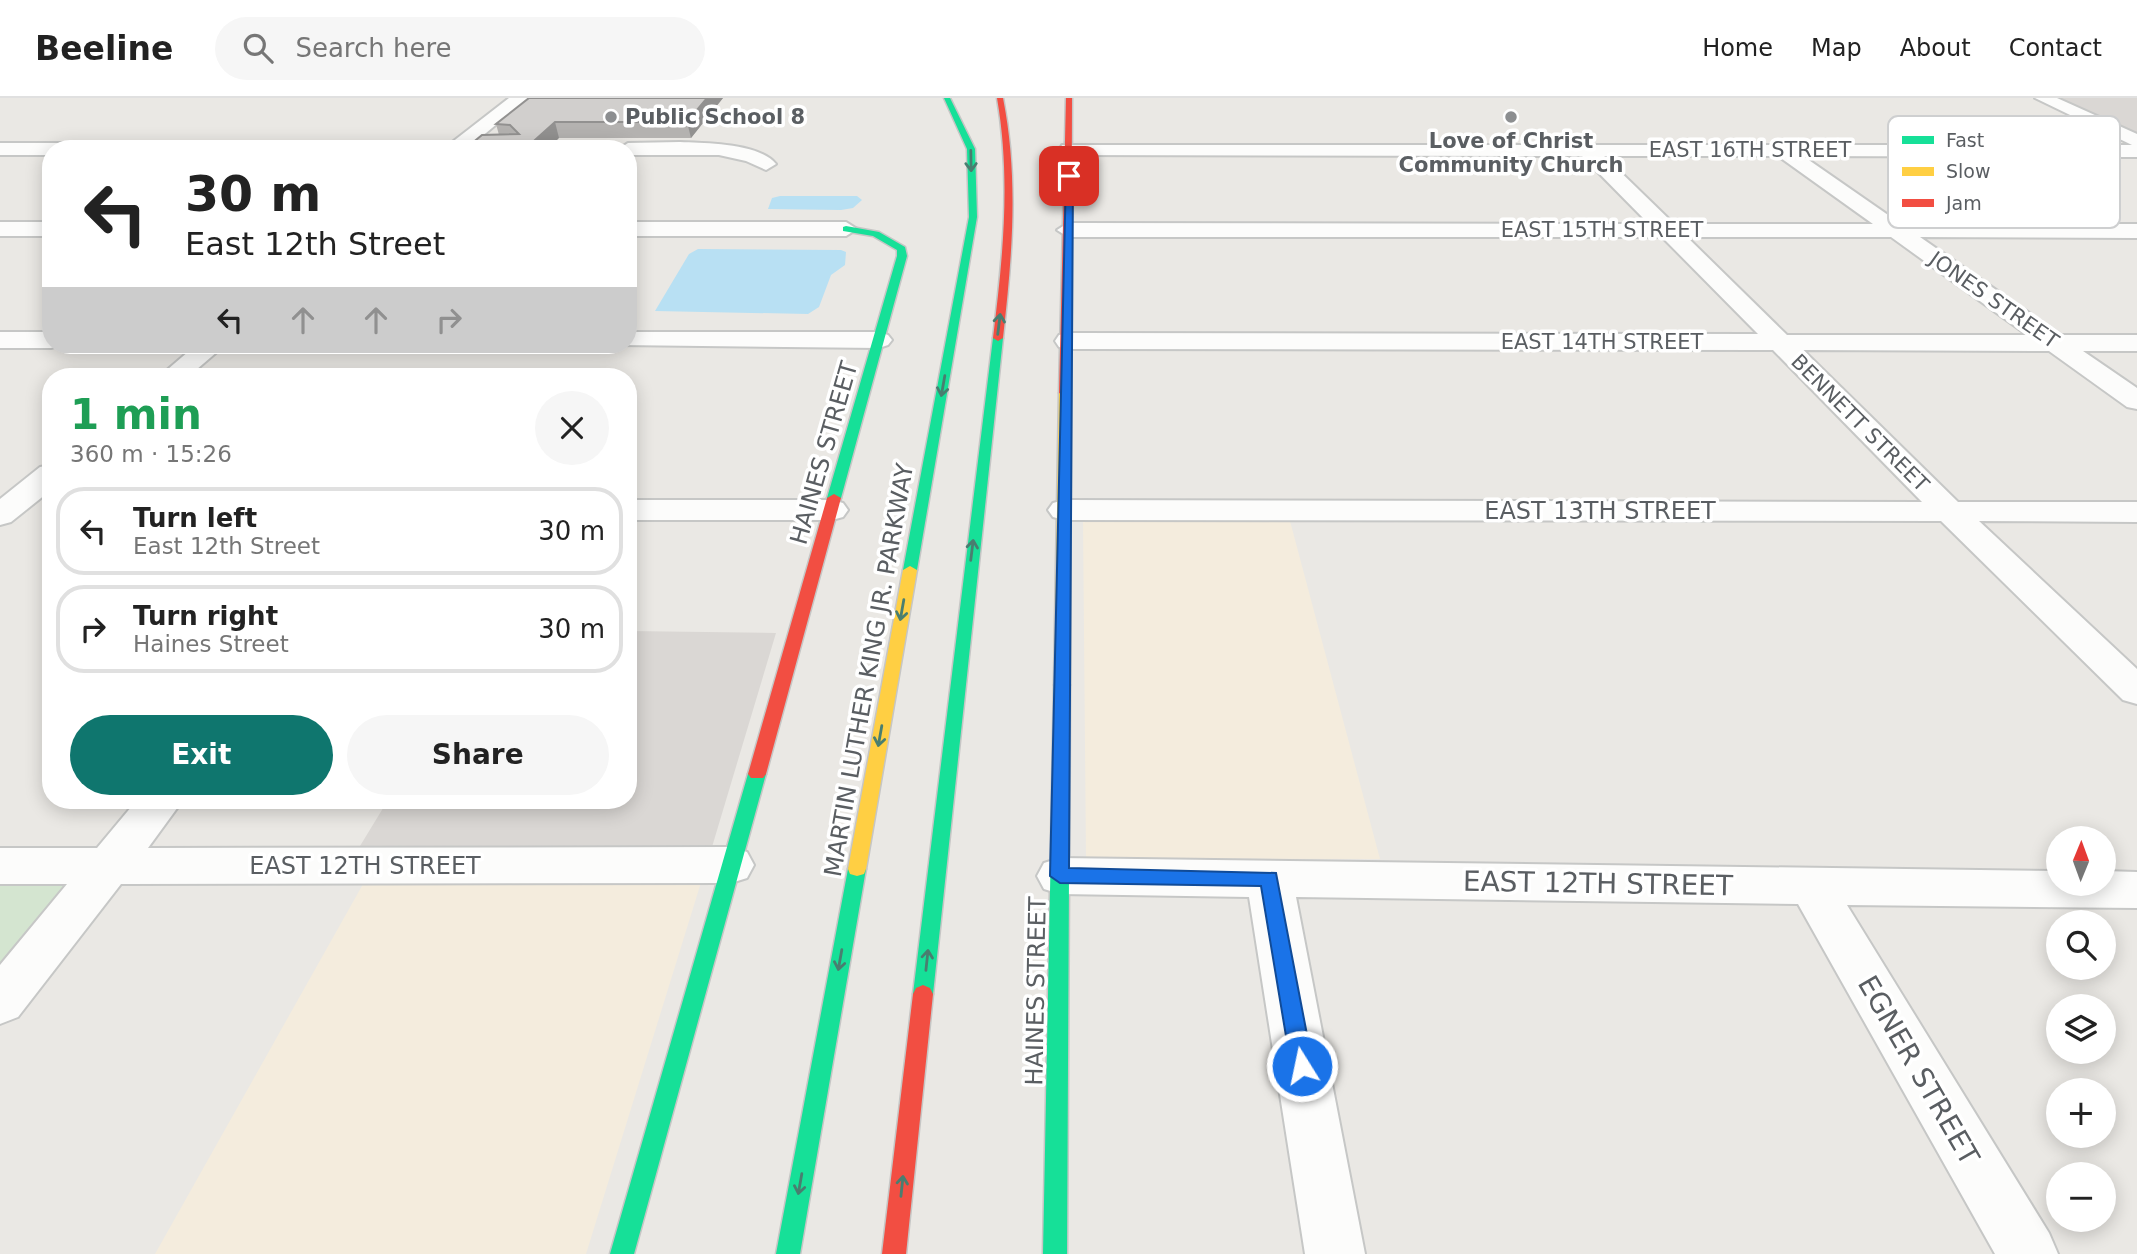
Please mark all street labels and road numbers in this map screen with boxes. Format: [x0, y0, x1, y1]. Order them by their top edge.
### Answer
street label: EAST 16TH STREET [1649, 138, 1851, 162]
street label: EAST 15TH STREET [1501, 218, 1703, 242]
street label: JONES STREET [1923, 245, 2063, 353]
street label: EAST 14TH STREET [1501, 330, 1703, 354]
street label: BENNETT STREET [1786, 349, 1934, 497]
street label: HAINES STREET [784, 358, 864, 548]
street label: MARTIN LUTHER KING JR. PARKWAY [819, 461, 919, 879]
street label: EAST 13TH STREET [1484, 497, 1716, 525]
street label: EAST 12TH STREET [249, 852, 481, 880]
street label: EAST 12TH STREET [1463, 865, 1734, 902]
street label: HAINES STREET [1020, 896, 1052, 1086]
street label: EGNER STREET [1851, 970, 1987, 1172]

